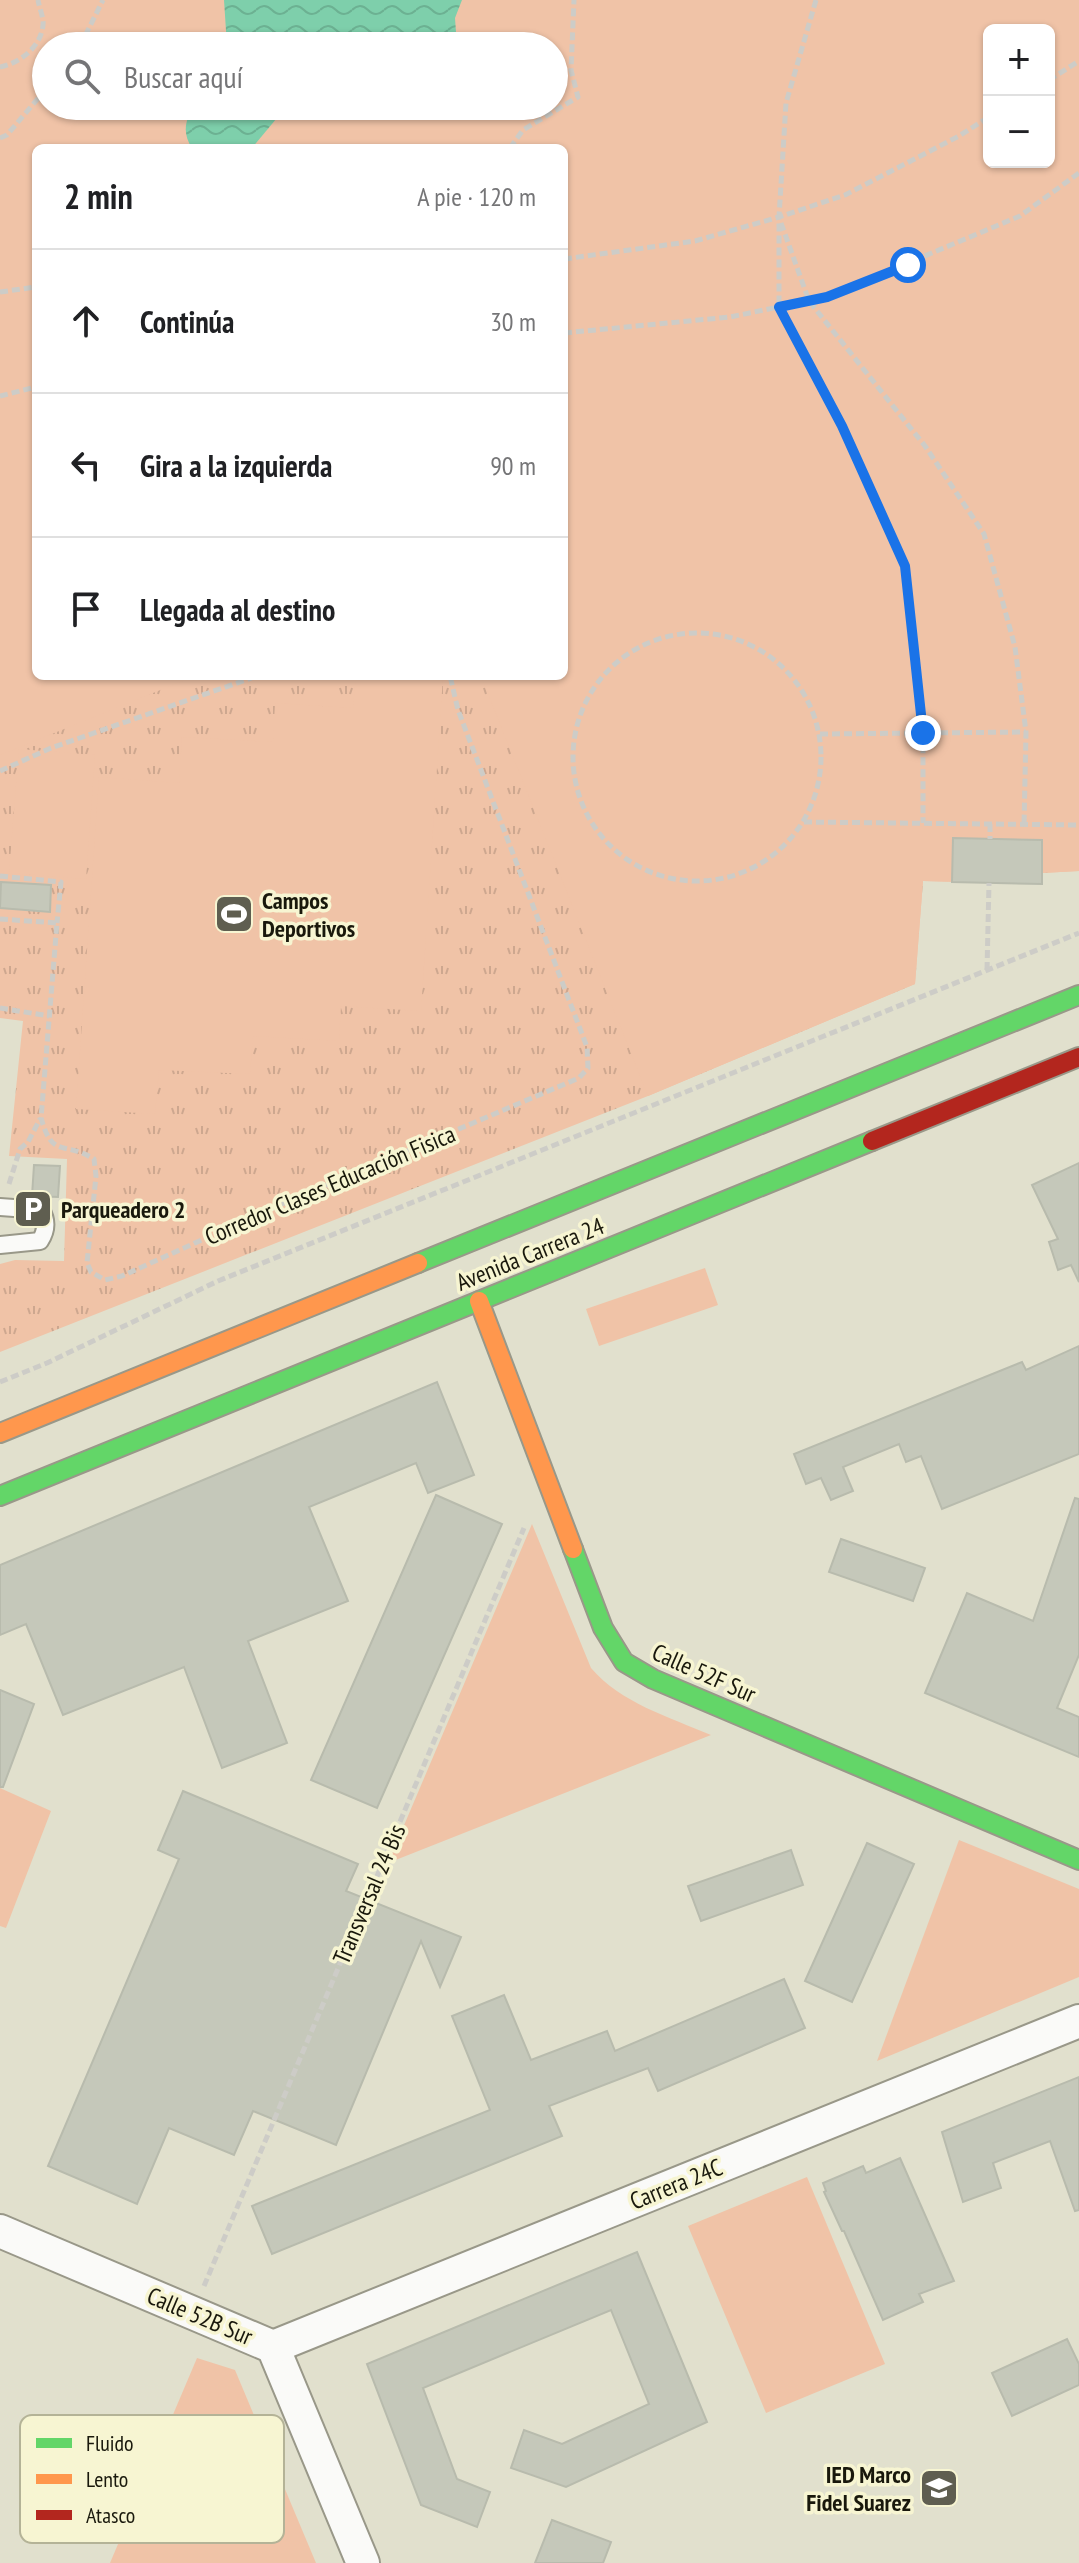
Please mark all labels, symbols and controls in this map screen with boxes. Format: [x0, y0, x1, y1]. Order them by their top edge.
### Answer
map controls [983, 24, 1055, 168]
button: + [983, 24, 1055, 96]
search box [32, 32, 568, 120]
icon: search [60, 54, 104, 98]
text: Buscar aquí [124, 57, 243, 96]
button: − [983, 96, 1055, 168]
text: 2 min [64, 174, 133, 218]
text: A pie · 120 m [417, 180, 536, 213]
route start [890, 247, 926, 283]
icon: ahead [64, 299, 108, 343]
text: Continúa [140, 302, 234, 341]
text: 30 m [490, 305, 536, 338]
icon: left [64, 443, 108, 487]
text: Gira a la izquierda [140, 446, 332, 485]
text: 90 m [490, 449, 536, 482]
icon: arrive [64, 587, 108, 631]
text: Llegada al destino [140, 590, 335, 629]
route end [905, 715, 941, 751]
place label: Campos Deportivos [262, 885, 355, 944]
sports icon: Campos Deportivos [213, 893, 255, 935]
street label: Corredor Clases Educación Fisica [200, 1118, 460, 1252]
parking icon: Parqueadero 2 [12, 1188, 54, 1230]
place label: Parqueadero 2 [61, 1194, 185, 1225]
street label: Avenida Carrera 24 [451, 1210, 609, 1298]
street label: Calle 52F Sur [647, 1636, 761, 1710]
street label: Transversal 24 Bis [326, 1819, 412, 1969]
street label: Carrera 24C [625, 2151, 727, 2217]
street label: Calle 52B Sur [143, 2280, 258, 2352]
legend [20, 2415, 284, 2543]
text: Fluido [86, 2429, 134, 2457]
place label: IED Marco Fidel Suarez [806, 2459, 911, 2518]
text: Lento [86, 2465, 128, 2493]
school or university icon: IED Marco Fidel Suarez [918, 2467, 960, 2509]
text: Atasco [86, 2501, 135, 2529]

